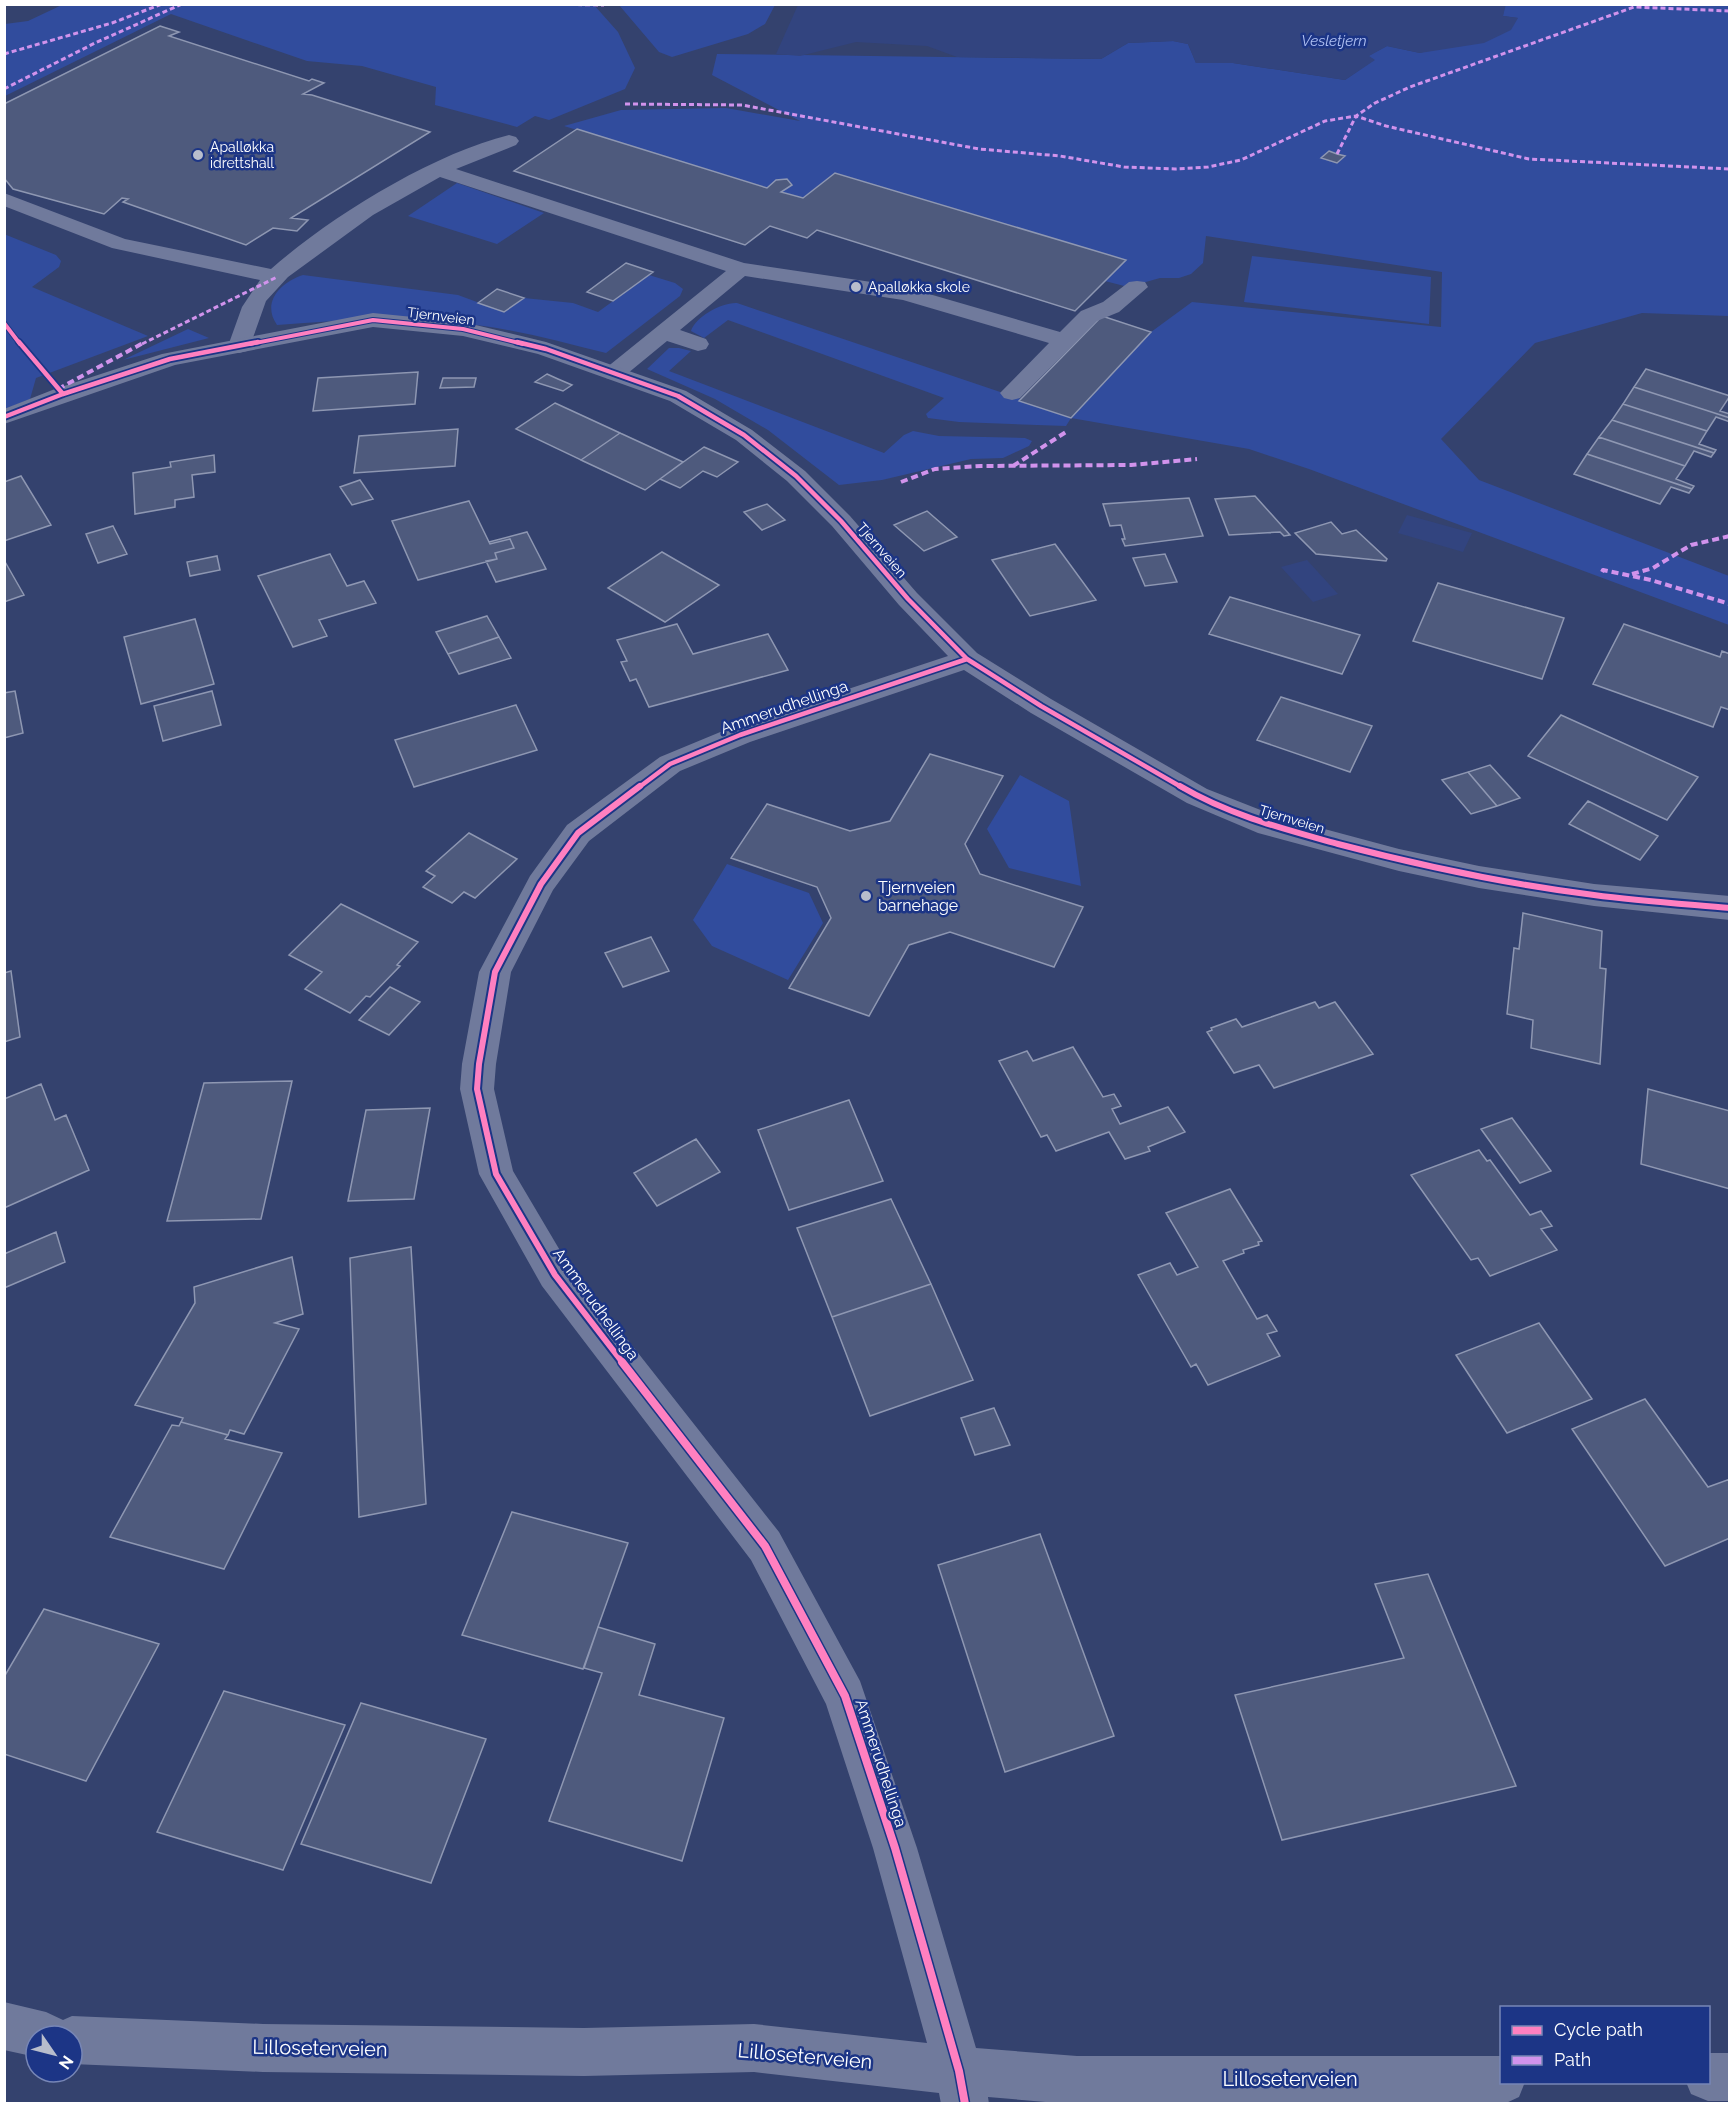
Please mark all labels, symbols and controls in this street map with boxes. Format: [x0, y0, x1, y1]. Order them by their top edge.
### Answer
water label: Vesletjern [1301, 32, 1367, 50]
place label: Apalløkka idrettshall [210, 139, 274, 171]
marker: Apalløkka idrettshall [191, 148, 205, 162]
place label: Apalløkka skole [868, 279, 970, 295]
marker: Apalløkka skole [849, 280, 863, 294]
street label: Tjernveien [406, 304, 476, 328]
street label: Tjernveien [854, 519, 910, 581]
street label: Ammerudhellinga [718, 676, 850, 738]
street label: Tjernveien [1257, 801, 1327, 837]
place label: Tjernveien barnehage [878, 878, 958, 915]
marker: Tjernveien barnehage [859, 889, 873, 903]
street label: Ammerudhellinga [549, 1244, 643, 1364]
street label: Ammerudhellinga [851, 1697, 911, 1829]
legend [1500, 2006, 1710, 2084]
text: Cycle path [1554, 2019, 1643, 2040]
north arrow [24, 2024, 84, 2084]
street label: Lilloseterveien [252, 2035, 388, 2061]
street label: Lilloseterveien [737, 2038, 873, 2074]
text: Path [1554, 2049, 1591, 2070]
text: N [55, 2052, 77, 2073]
street label: Lilloseterveien [1222, 2067, 1358, 2091]

